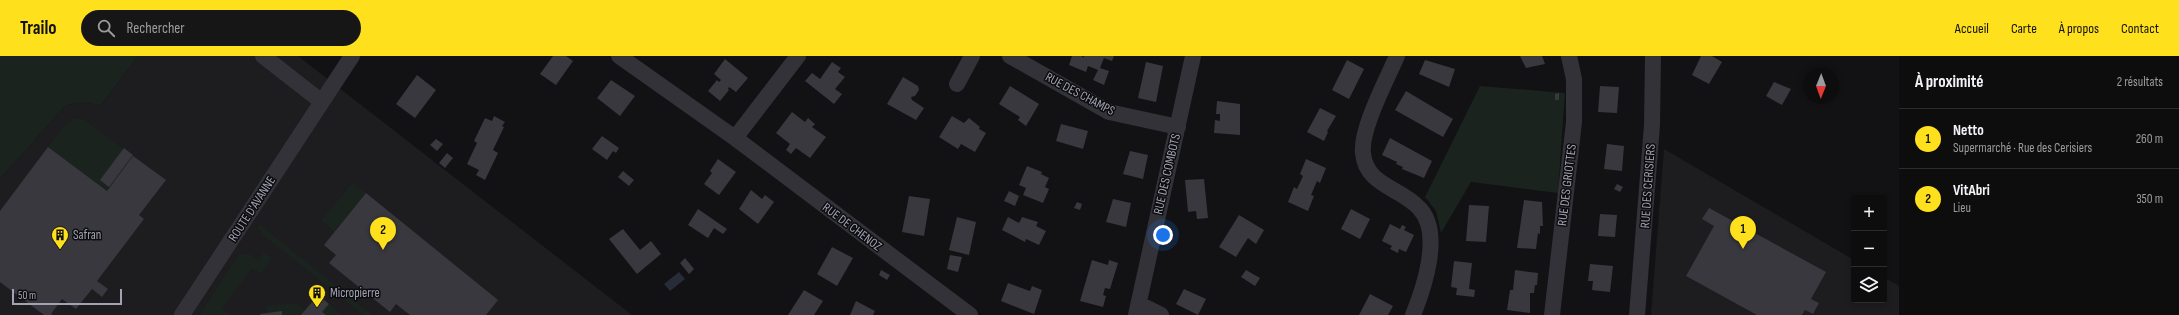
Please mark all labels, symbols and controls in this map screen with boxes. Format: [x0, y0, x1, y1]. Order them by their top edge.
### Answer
search box [81, 10, 361, 46]
text: Trailo [20, 17, 57, 40]
icon: search [95, 17, 117, 39]
text: Rechercher [127, 19, 185, 38]
text: Accueil [1955, 20, 1989, 37]
text: Carte [2011, 20, 2037, 37]
text: À propos [2059, 20, 2099, 37]
text: Contact [2121, 20, 2159, 37]
north arrow [1803, 68, 1839, 104]
street label: RUE DES CHAMPS [1042, 69, 1118, 119]
text: À proximité [1915, 72, 1983, 92]
text: 2 résultats [2117, 74, 2163, 90]
text: Netto [1953, 121, 1984, 140]
text: 1 [1925, 131, 1931, 147]
text: 260 m [2136, 131, 2163, 147]
street label: RUE DES COMBOTS [1150, 132, 1184, 216]
text: Supermarché · Rue des Cerisiers [1953, 140, 2092, 156]
street label: RUE DES GRIOTTES [1554, 143, 1580, 227]
street label: RUE DES CERISIERS [1637, 143, 1659, 229]
street label: ROUTE D'AVANNE [225, 173, 279, 245]
text: VitAbri [1953, 181, 1990, 200]
text: 2 [1925, 191, 1931, 207]
text: 350 m [2136, 191, 2163, 207]
map controls [1851, 195, 1887, 303]
button: + [1851, 195, 1887, 231]
street label: RUE DE CHENOZ [819, 199, 885, 255]
text: Lieu [1953, 200, 1971, 216]
pin: 1 [1730, 216, 1756, 249]
pin: 2 [370, 217, 396, 250]
building icon: Safran [50, 225, 70, 250]
your location [1153, 225, 1173, 245]
place label: Safran [73, 227, 101, 243]
button: − [1851, 231, 1887, 267]
button: layers [1851, 267, 1887, 303]
building icon: Micropierre [307, 283, 327, 308]
place label: Micropierre [330, 285, 380, 301]
scale bar [12, 287, 122, 306]
text: 50 m [18, 289, 36, 302]

